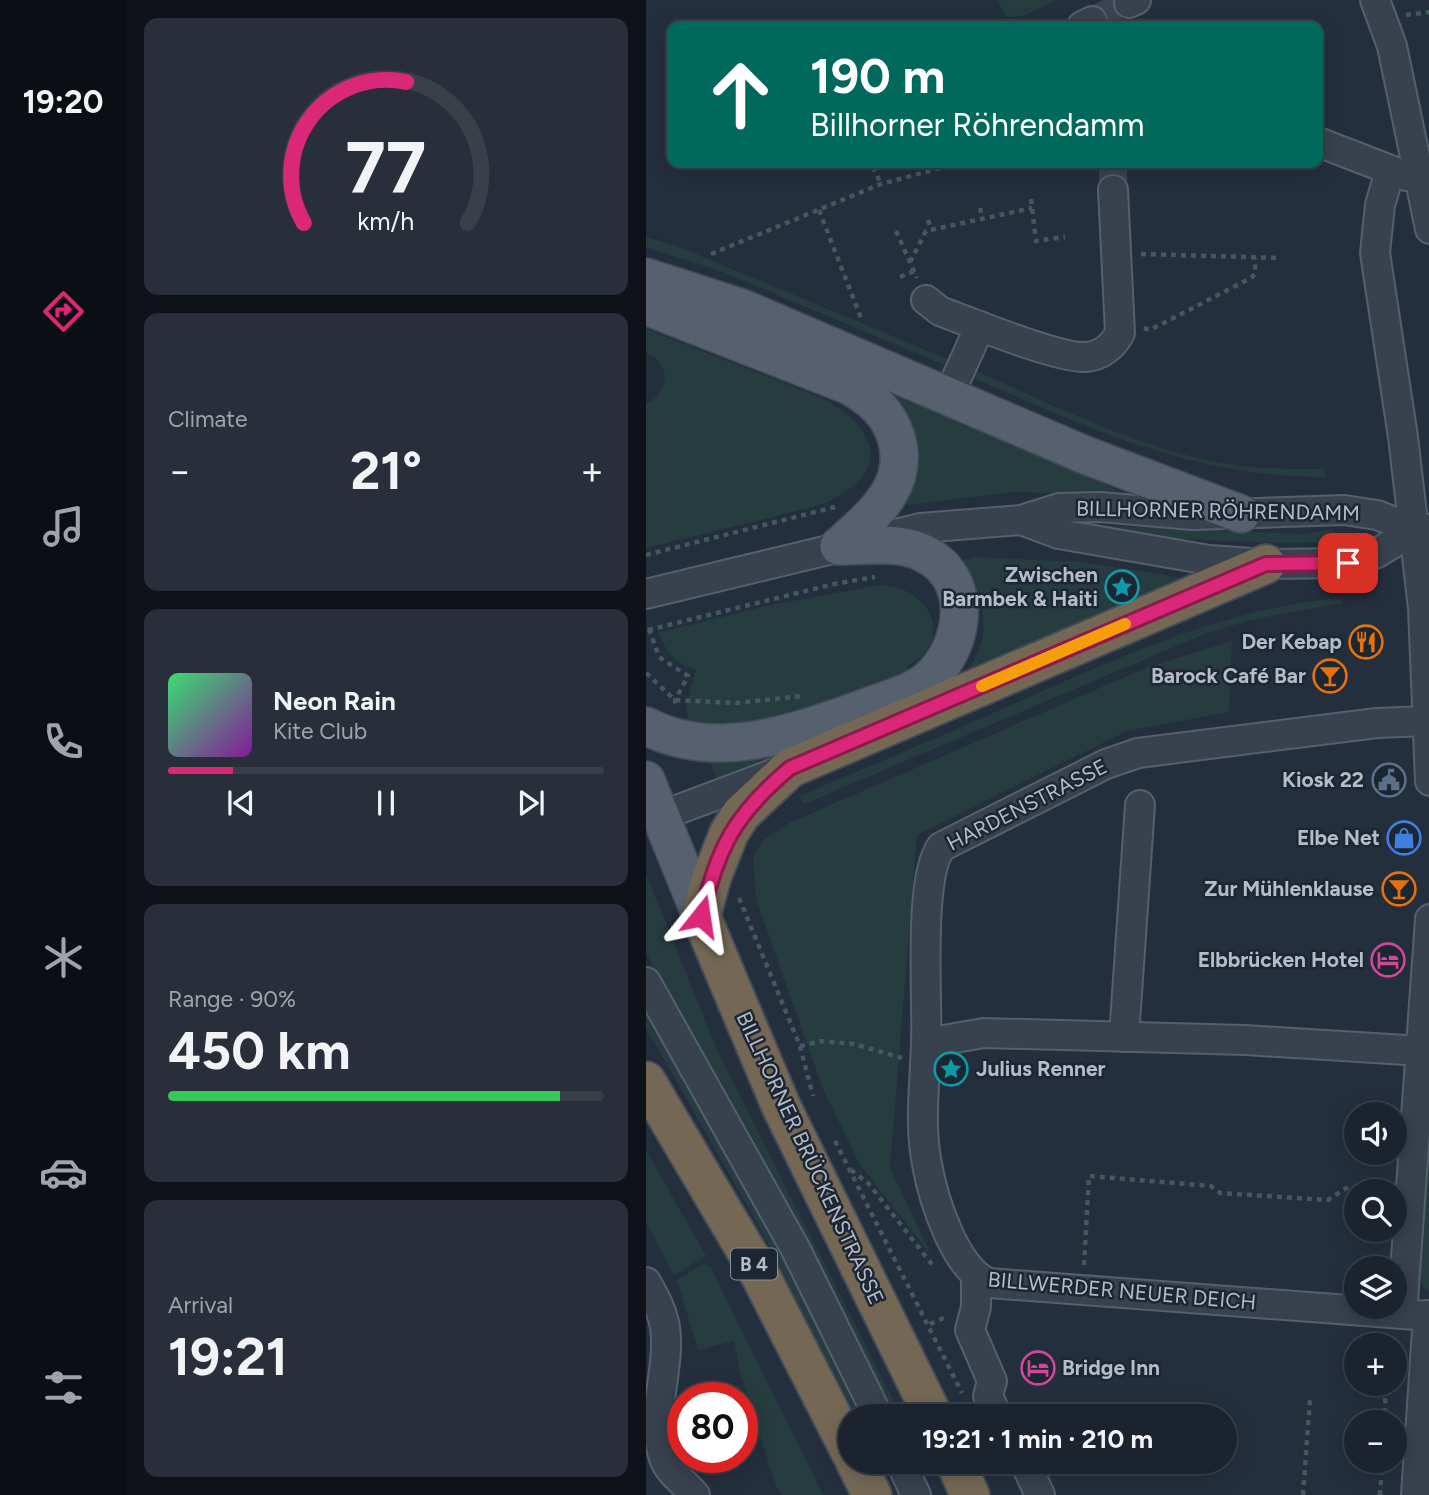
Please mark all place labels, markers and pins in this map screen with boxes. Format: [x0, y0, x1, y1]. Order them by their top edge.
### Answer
pin [1318, 533, 1378, 593]
place label: Zwischen Barmbek & Haiti [942, 562, 1098, 611]
place icon: Zwischen Barmbek & Haiti [1103, 568, 1141, 606]
restaurant icon: Der Kebap [1347, 623, 1385, 661]
place label: Der Kebap [1241, 629, 1342, 654]
bar icon: Barock Café Bar [1311, 657, 1349, 695]
place label: Barock Café Bar [1151, 663, 1306, 688]
public building icon: Kiosk 22 [1370, 761, 1408, 799]
place label: Kiosk 22 [1282, 767, 1364, 792]
shop icon: Elbe Net [1385, 819, 1423, 857]
place label: Elbe Net [1297, 825, 1380, 850]
bar icon: Zur Mühlenklause [1380, 870, 1418, 908]
place label: Zur Mühlenklause [1204, 876, 1374, 901]
hotel icon: Elbbrücken Hotel [1369, 941, 1407, 979]
place label: Elbbrücken Hotel [1198, 947, 1364, 972]
place icon: Julius Renner [932, 1050, 970, 1088]
place label: Julius Renner [976, 1056, 1106, 1081]
hotel icon: Bridge Inn [1019, 1349, 1057, 1387]
place label: Bridge Inn [1062, 1355, 1160, 1380]

